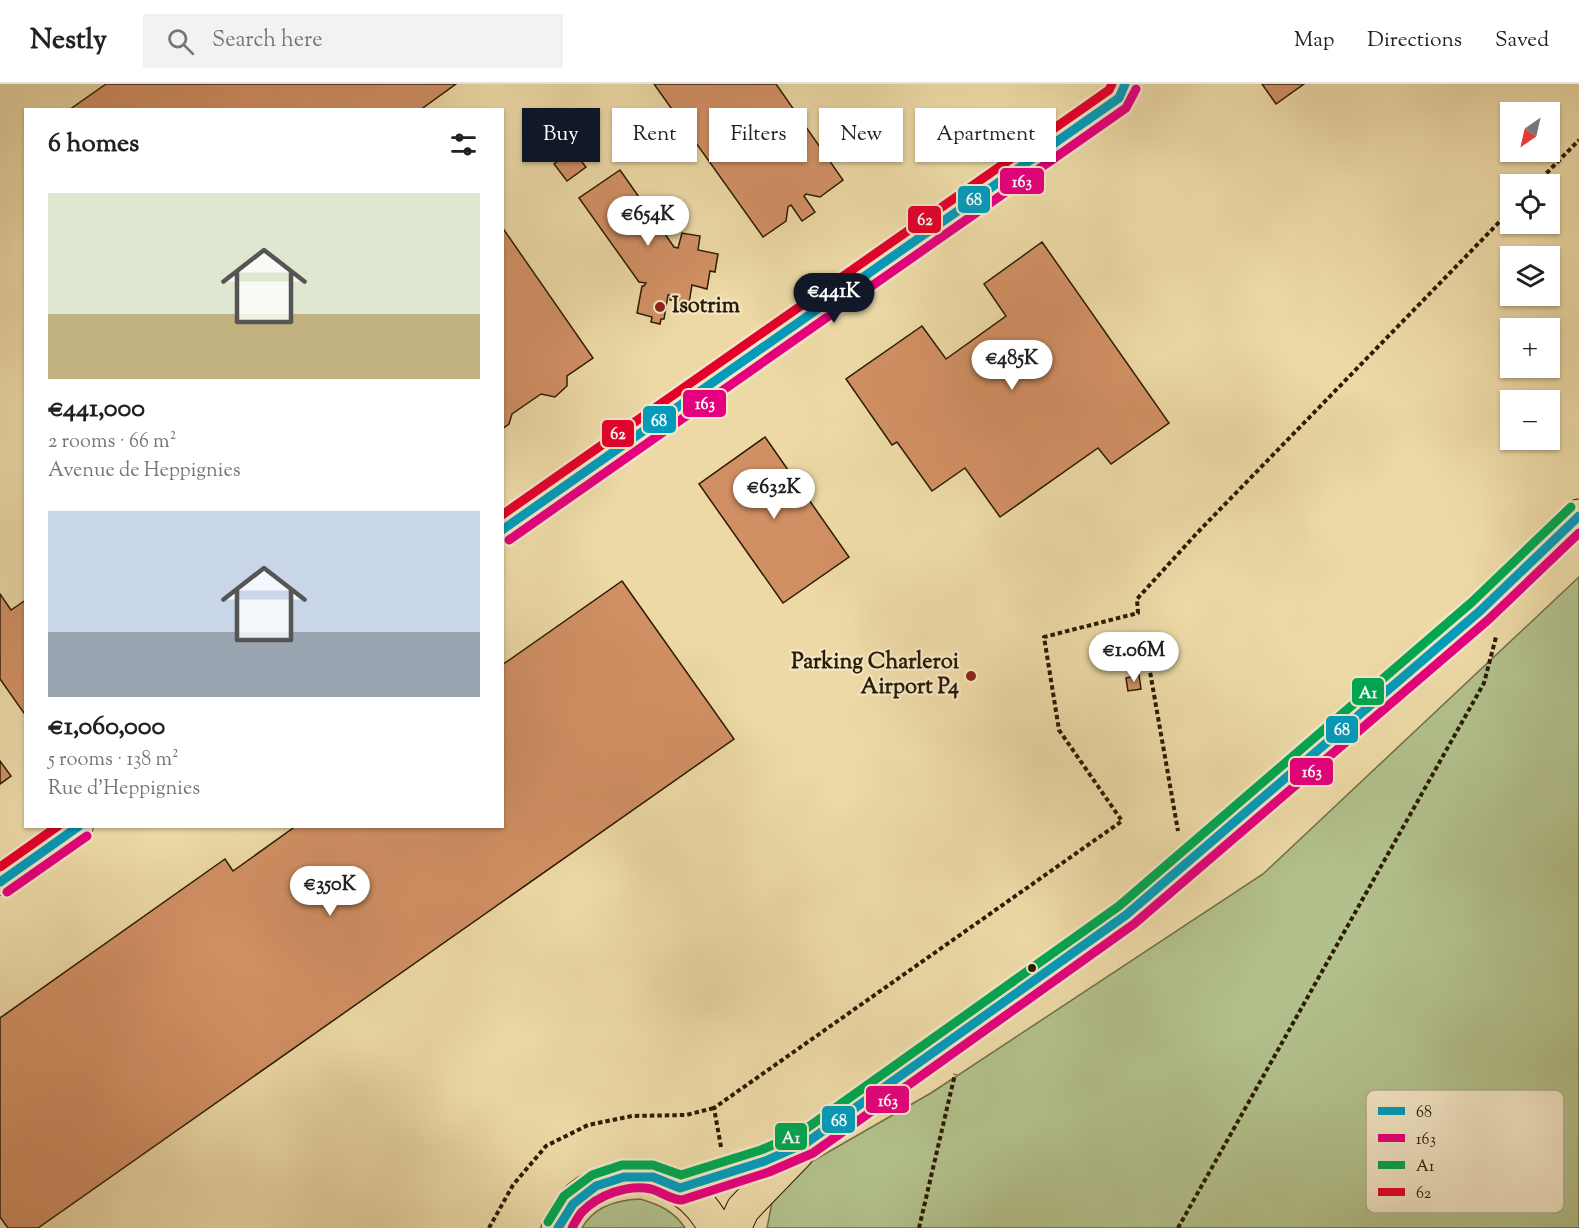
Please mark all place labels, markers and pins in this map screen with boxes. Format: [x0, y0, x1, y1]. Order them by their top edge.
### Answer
pin: €654K [606, 196, 690, 247]
pin: €441K [792, 273, 876, 324]
place label: Isotrim [672, 291, 741, 323]
marker: Isotrim [653, 300, 667, 314]
pin: €485K [970, 340, 1054, 391]
pin: €632K [732, 469, 816, 520]
pin: €1.06M [1085, 632, 1183, 683]
place label: Parking Charleroi Airport P4 [791, 647, 960, 704]
marker: Parking Charleroi Airport P4 [964, 669, 978, 683]
pin: €350K [288, 866, 372, 917]
unlabelled marker [1026, 962, 1038, 974]

